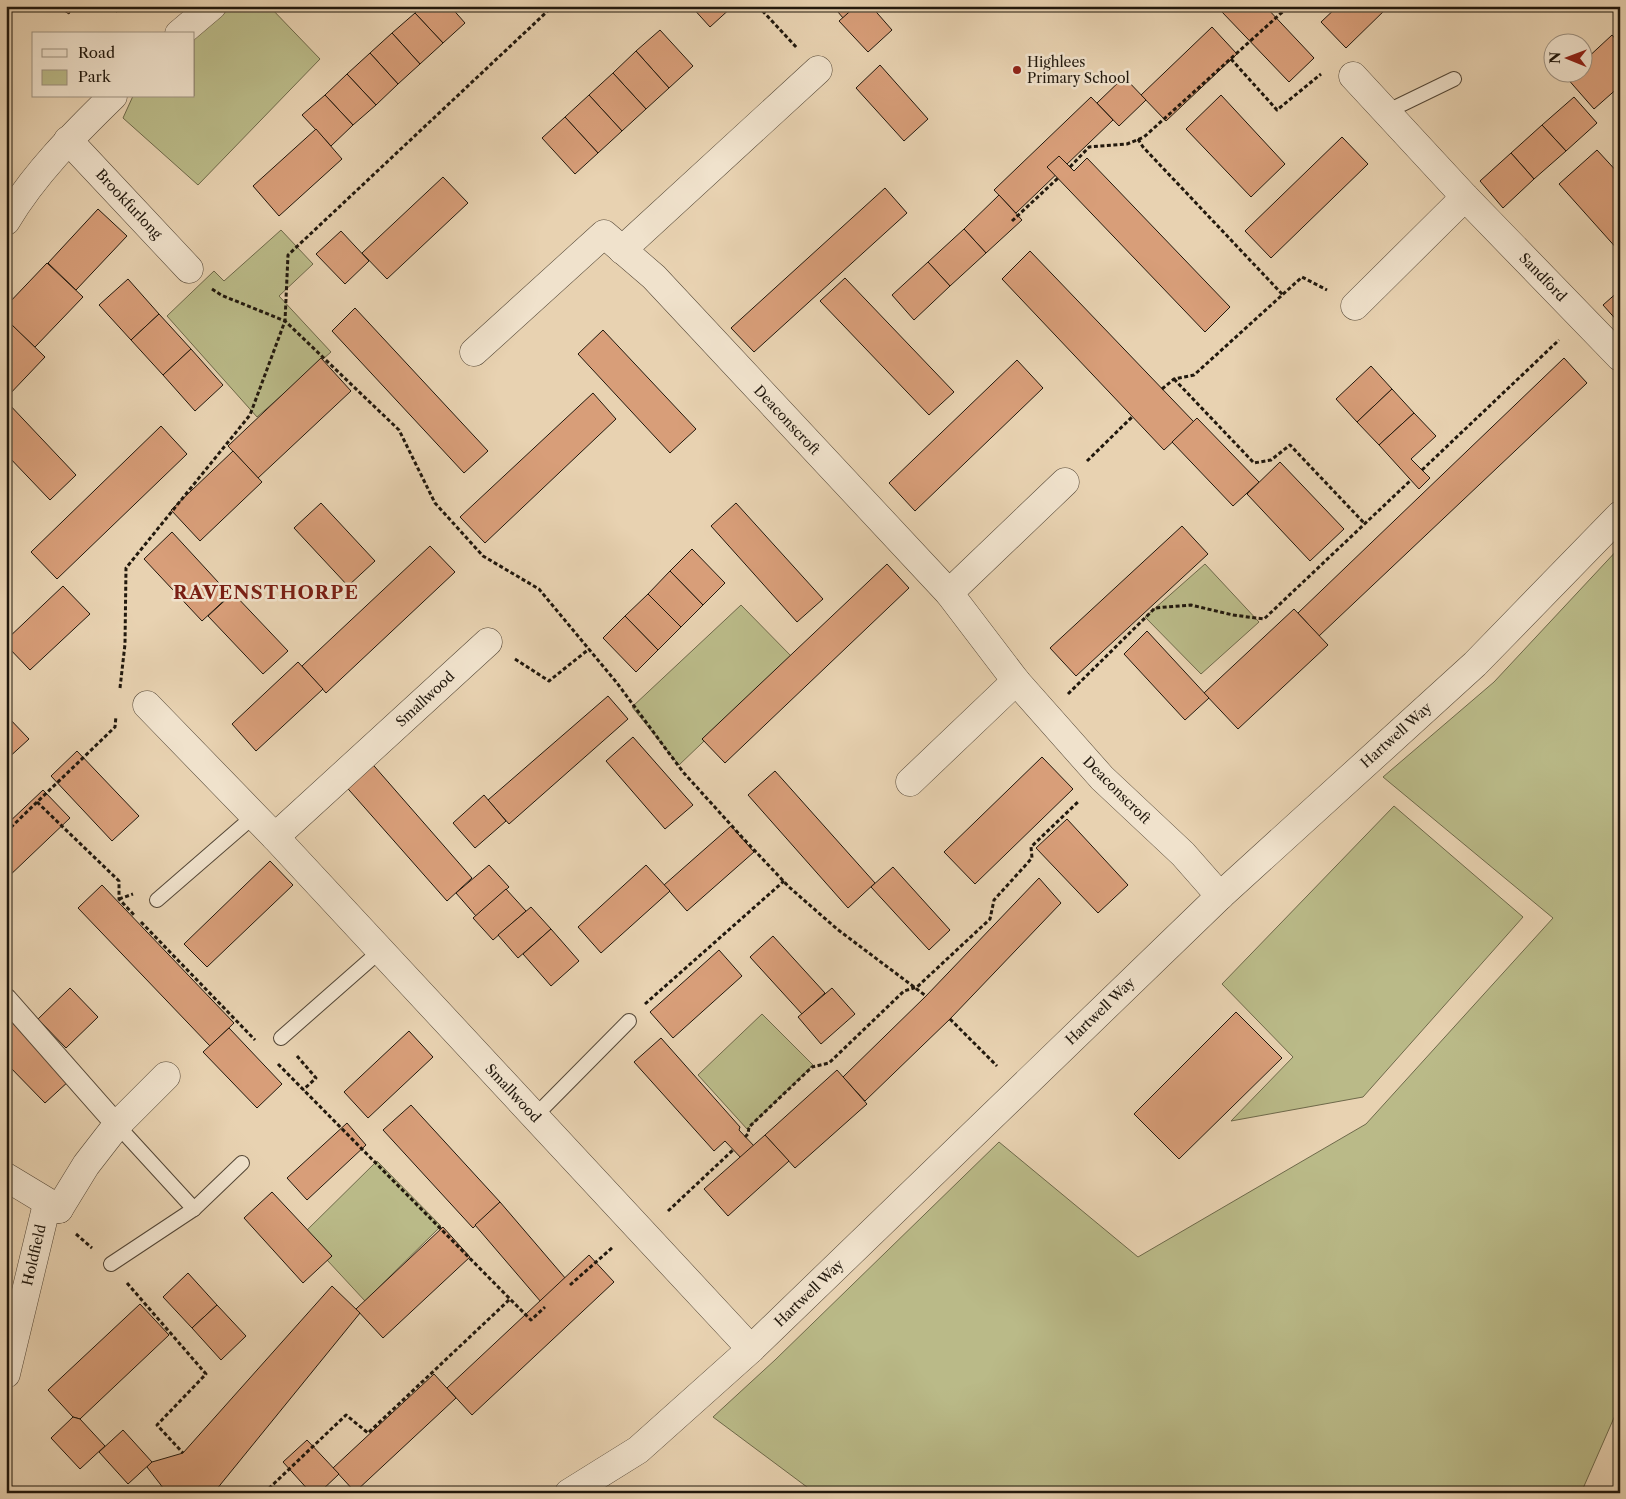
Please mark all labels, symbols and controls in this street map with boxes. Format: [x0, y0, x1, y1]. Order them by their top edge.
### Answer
legend [32, 32, 195, 98]
north arrow [1544, 32, 1594, 82]
text: Road [78, 43, 115, 62]
text: N [1546, 52, 1564, 64]
place label: Highlees Primary School [1027, 53, 1130, 87]
marker: Highlees Primary School [1011, 64, 1023, 76]
text: Park [78, 67, 112, 86]
street label: Brookfurlong [92, 165, 166, 243]
street label: Sandford [1515, 249, 1571, 305]
street label: Deaconscroft [750, 381, 824, 459]
district label: RAVENSTHORPE [173, 581, 359, 604]
street label: Smallwood [392, 667, 459, 731]
street label: Hartwell Way [1357, 698, 1435, 772]
street label: Deaconscroft [1079, 752, 1155, 828]
street label: Hartwell Way [1062, 973, 1139, 1049]
street label: Smallwood [481, 1060, 545, 1127]
street label: Holdfield [18, 1222, 50, 1287]
street label: Hartwell Way [771, 1255, 848, 1331]

